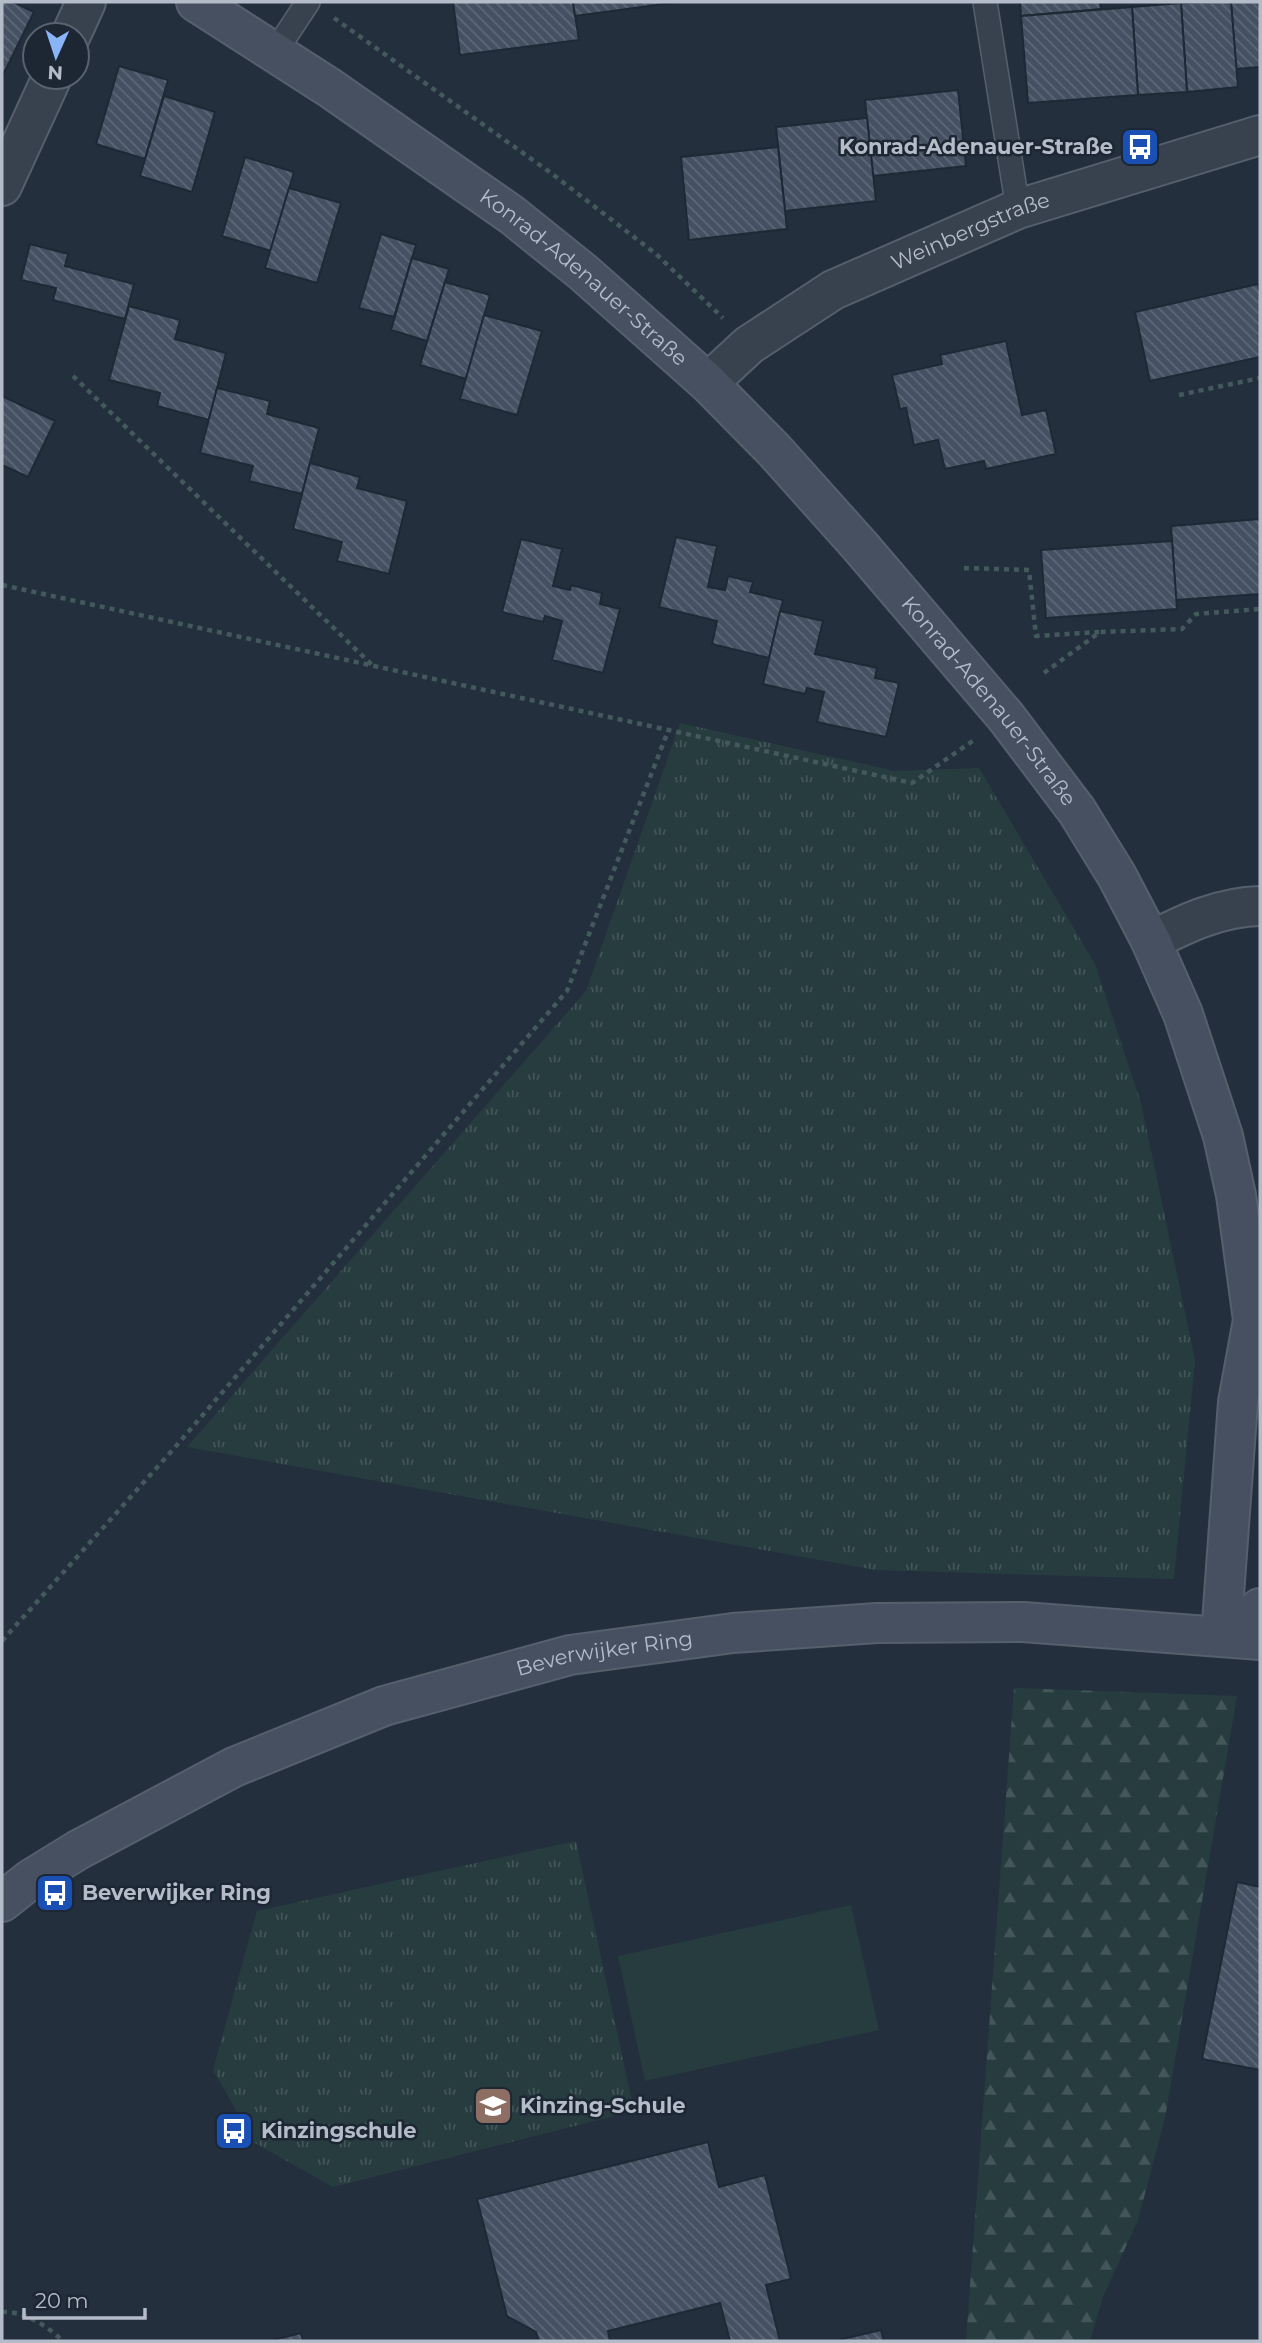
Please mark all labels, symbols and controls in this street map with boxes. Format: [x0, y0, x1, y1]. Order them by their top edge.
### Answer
north arrow [21, 21, 91, 91]
text: N [47, 61, 63, 84]
bus stop icon: Konrad-Adenauer-Straße [1119, 126, 1161, 168]
place label: Konrad-Adenauer-Straße [839, 134, 1113, 159]
street label: Konrad-Adenauer-Straße [475, 183, 693, 371]
street label: Weinbergstraße [887, 187, 1053, 275]
street label: Konrad-Adenauer-Straße [896, 591, 1082, 811]
street label: Beverwijker Ring [513, 1626, 694, 1681]
bus stop icon: Beverwijker Ring [34, 1872, 76, 1914]
place label: Beverwijker Ring [82, 1880, 271, 1905]
school or university icon: Kinzing-Schule [472, 2085, 514, 2127]
place label: Kinzing-Schule [520, 2093, 685, 2118]
bus stop icon: Kinzingschule [213, 2110, 255, 2152]
place label: Kinzingschule [261, 2118, 416, 2143]
scale bar [24, 2276, 145, 2320]
text: 20 m [35, 2288, 89, 2313]

